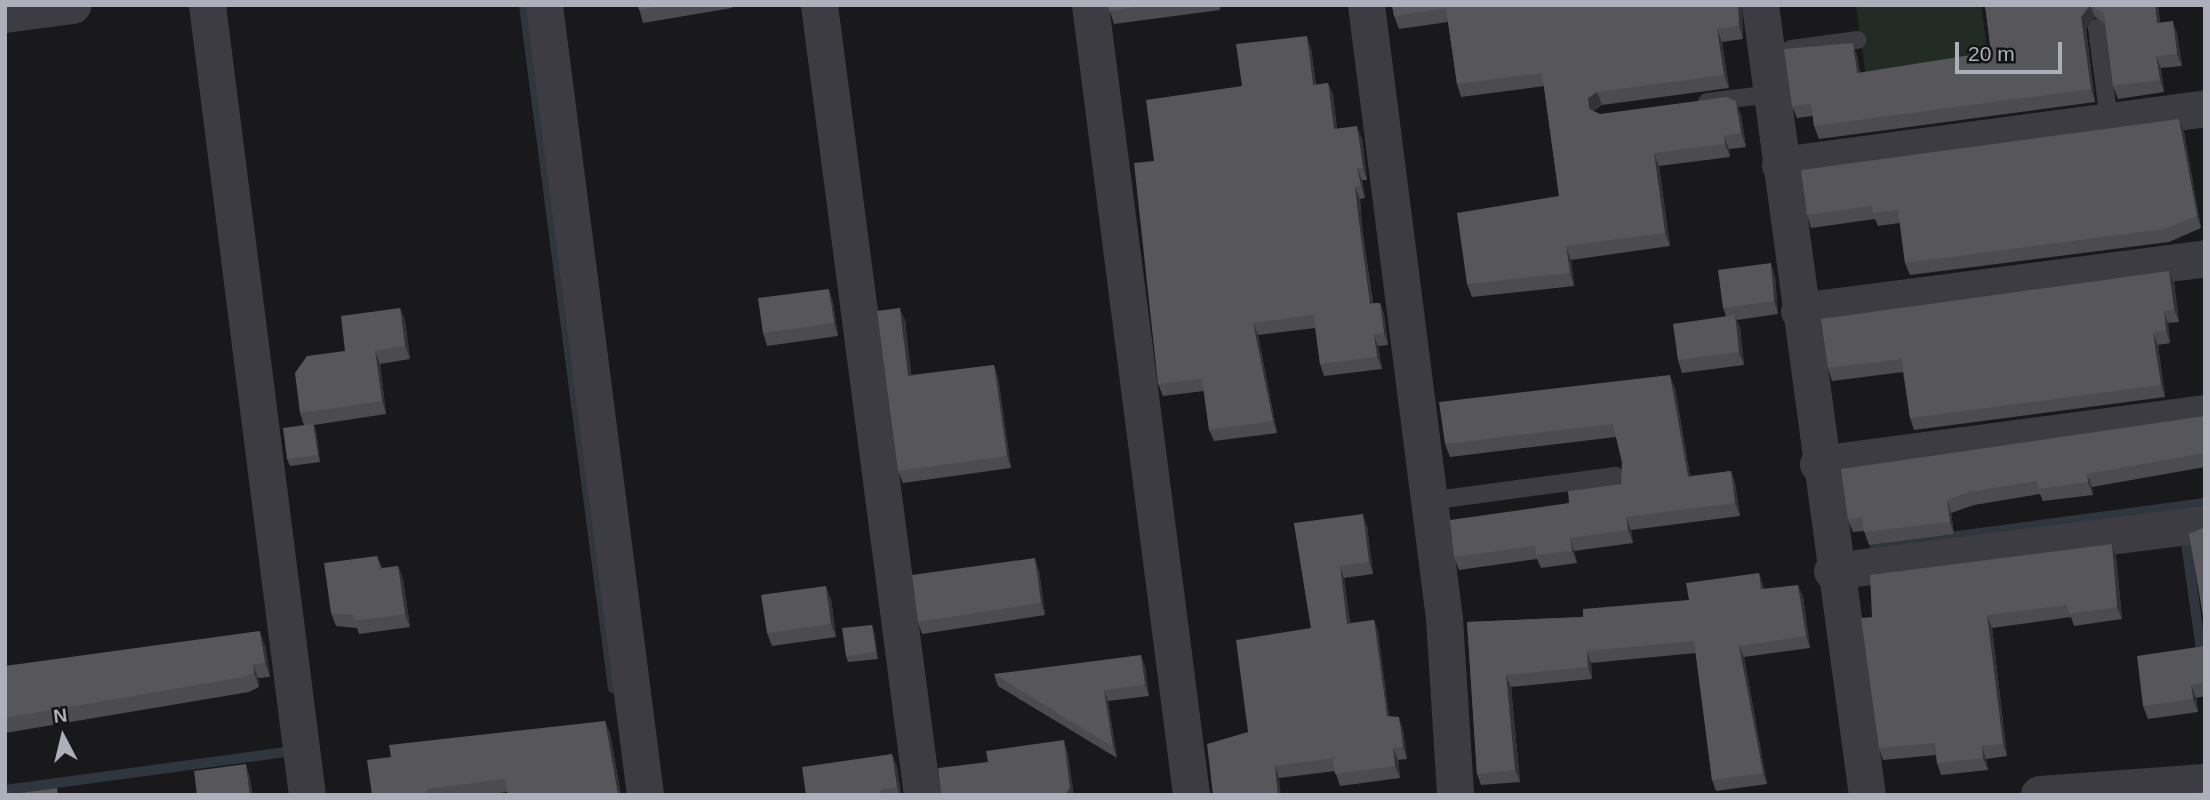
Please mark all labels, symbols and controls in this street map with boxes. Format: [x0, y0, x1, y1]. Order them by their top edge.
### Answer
scale bar [1958, 28, 2065, 72]
text: 20 m [1968, 42, 2015, 65]
north arrow [28, 702, 98, 772]
text: N [52, 704, 68, 727]

